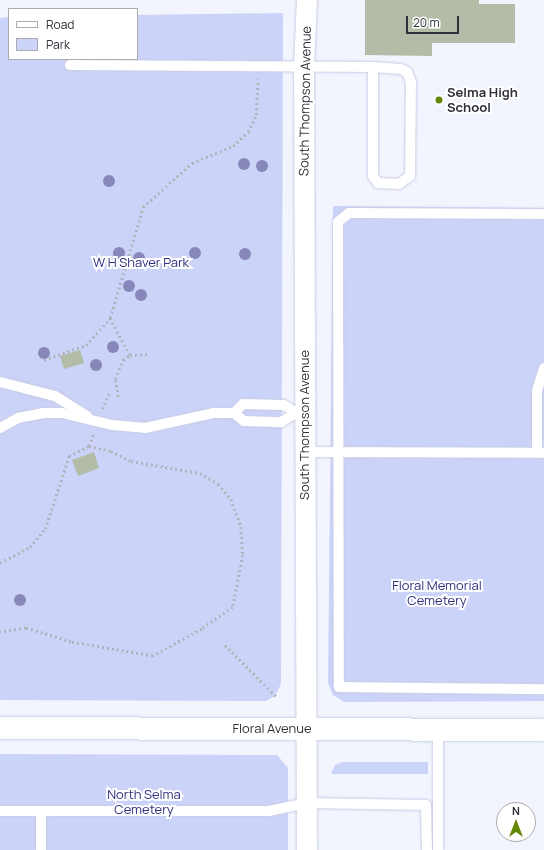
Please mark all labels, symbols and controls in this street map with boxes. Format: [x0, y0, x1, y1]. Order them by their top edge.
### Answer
legend [8, 8, 138, 60]
scale bar [408, 8, 461, 34]
text: 20 m [413, 14, 440, 31]
text: Road [46, 16, 74, 33]
street label: South Thompson Avenue [296, 26, 314, 176]
text: Park [46, 36, 70, 53]
place label: Selma High School [447, 85, 518, 116]
marker: Selma High School [434, 95, 444, 105]
park label: W H Shaver Park [93, 254, 189, 270]
street label: South Thompson Avenue [296, 350, 312, 500]
park label: Floral Memorial Cemetery [392, 578, 482, 609]
street label: Floral Avenue [232, 720, 312, 736]
park label: North Selma Cemetery [107, 787, 181, 818]
north arrow [496, 802, 536, 842]
text: N [512, 803, 520, 818]

